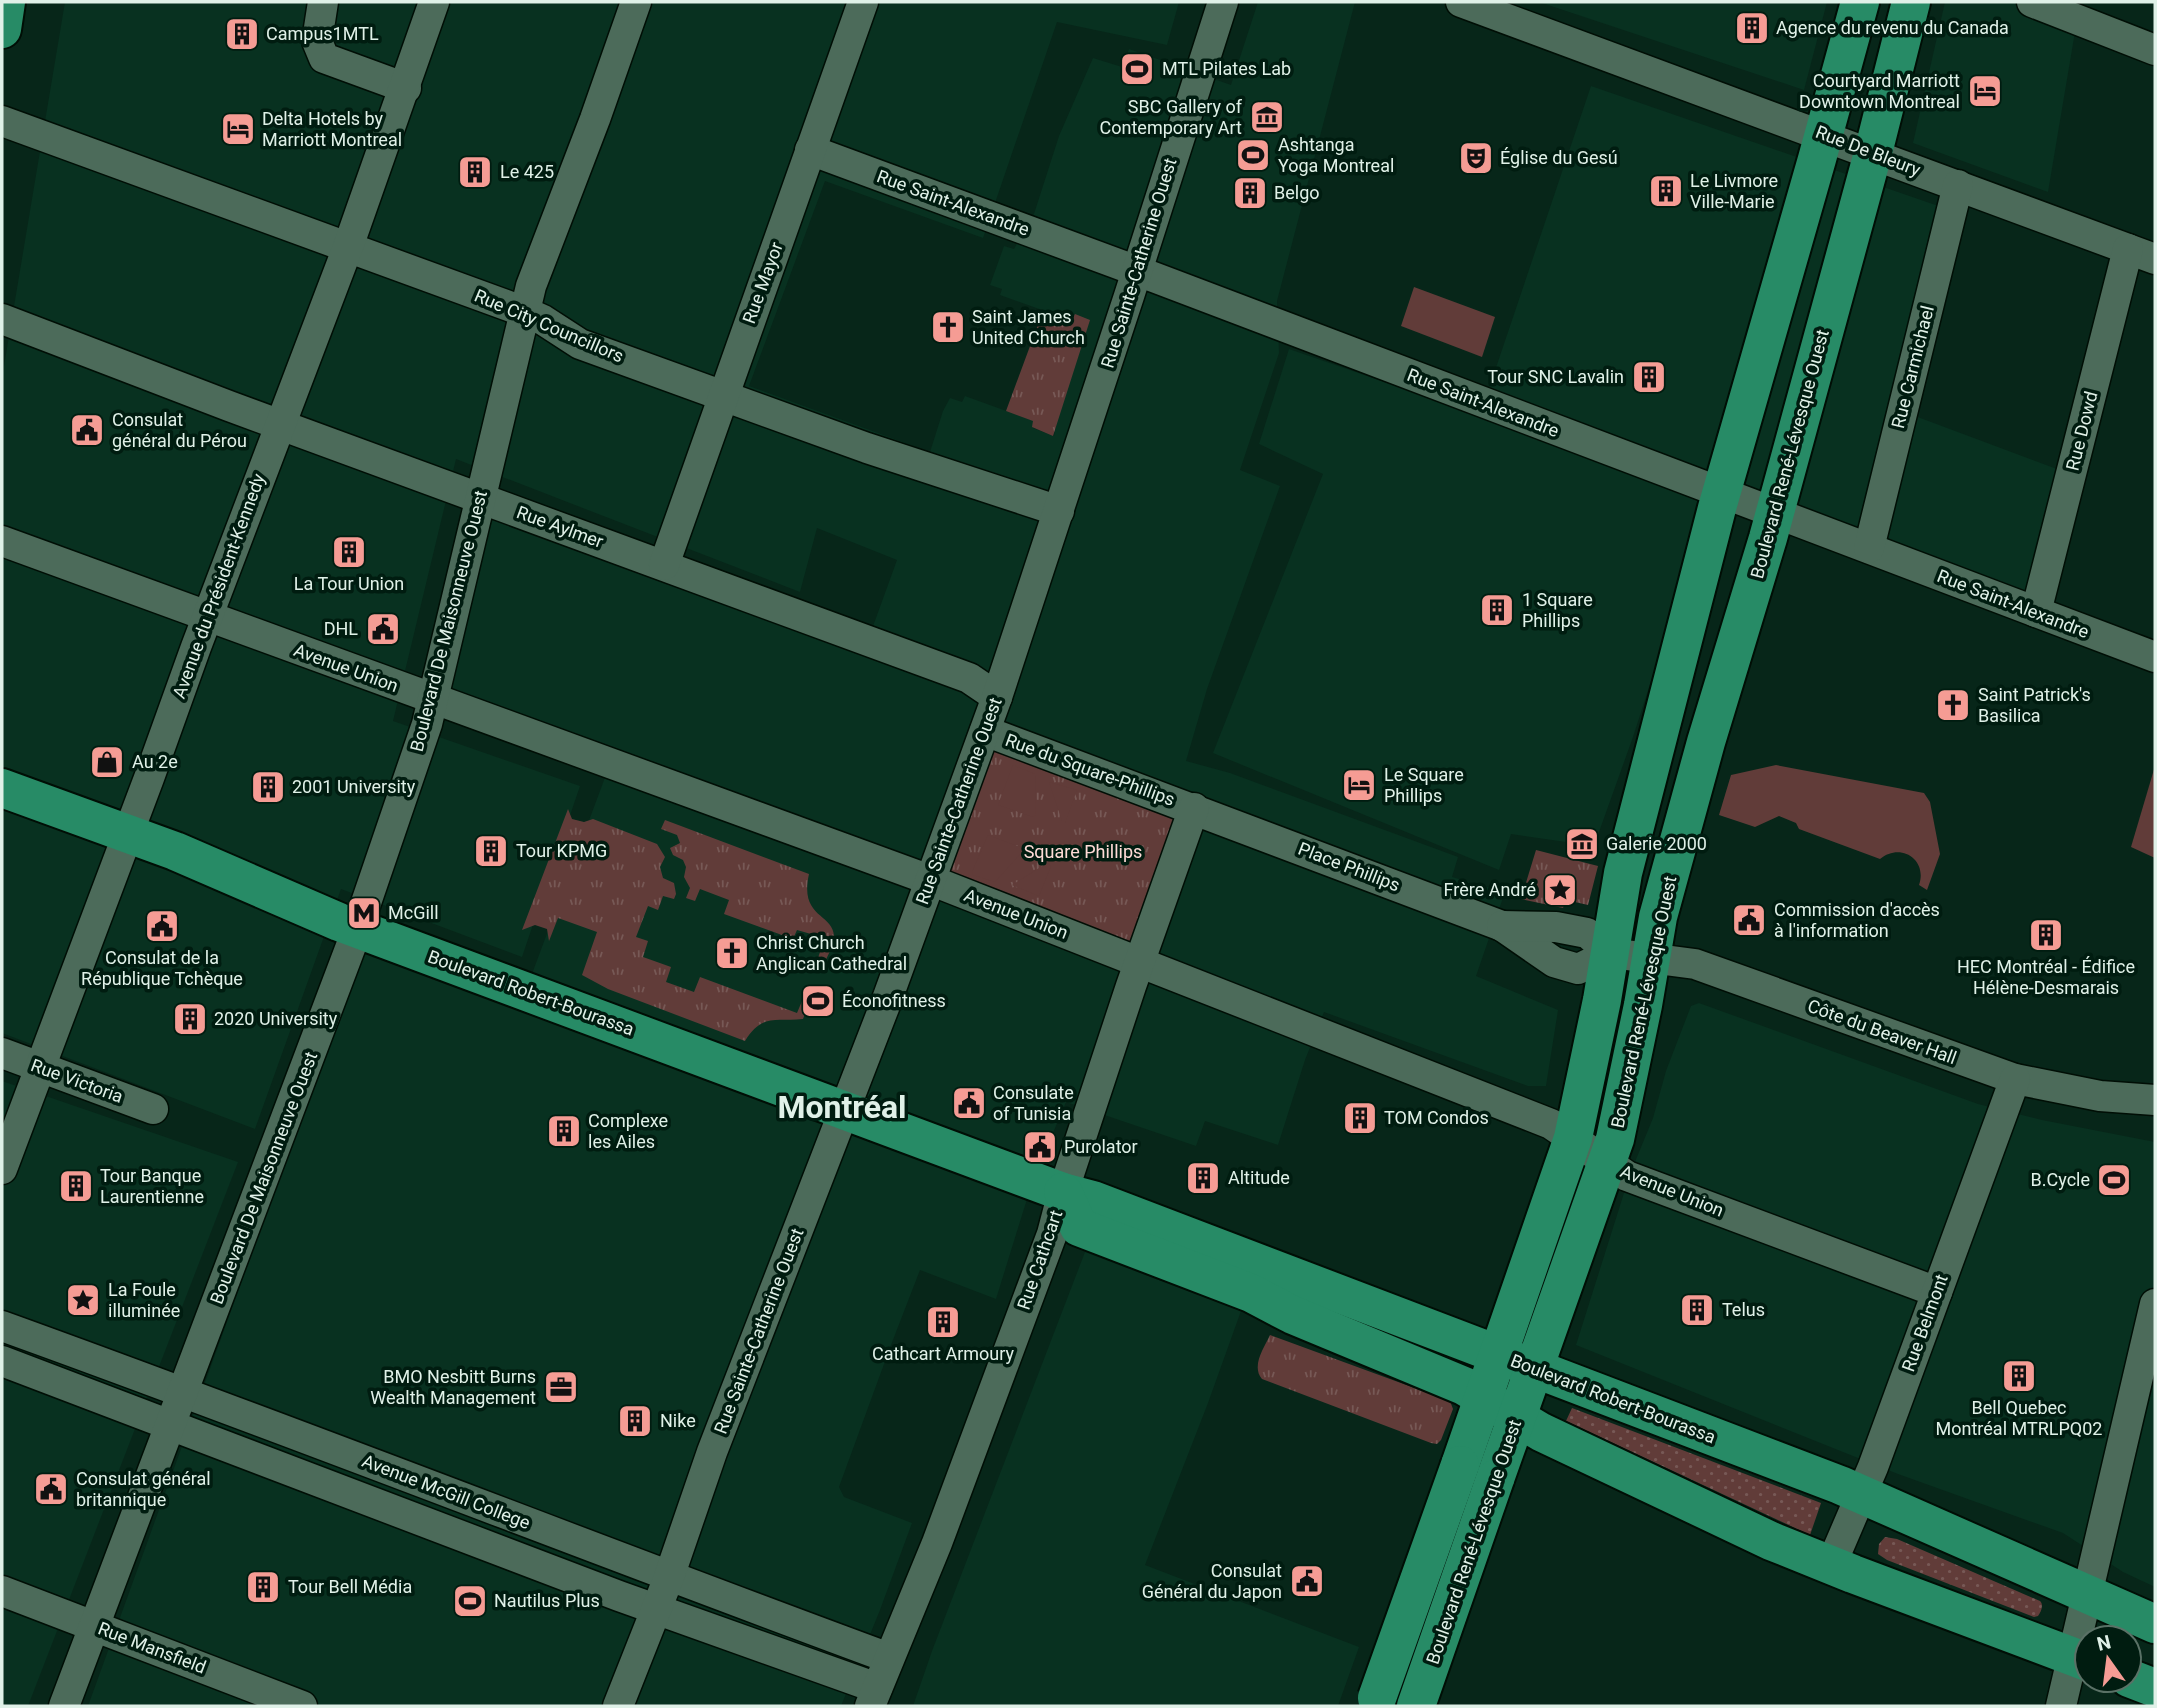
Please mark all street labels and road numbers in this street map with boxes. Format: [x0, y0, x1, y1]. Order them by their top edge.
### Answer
street label: Rue De Bleury [1813, 121, 1924, 180]
street label: Rue Sainte-Catherine Ouest [1097, 155, 1181, 370]
street label: Rue Saint-Alexandre [874, 165, 1032, 240]
street label: Rue Mayor [738, 239, 787, 326]
street label: Rue City Councillors [471, 285, 627, 366]
street label: Rue Carmichael [1887, 303, 1938, 430]
street label: Boulevard René-Lévesque Ouest [1746, 327, 1833, 581]
street label: Rue Saint-Alexandre [1404, 364, 1562, 441]
street label: Rue Dowd [2062, 389, 2101, 473]
street label: Avenue du Président-Kennedy [168, 470, 269, 701]
street label: Boulevard De Maisonneuve Ouest [406, 488, 491, 754]
street label: Rue Aylmer [514, 501, 606, 552]
street label: Rue Saint-Alexandre [1934, 565, 2092, 642]
street label: Avenue Union [291, 639, 401, 696]
street label: Rue Sainte-Catherine Ouest [911, 694, 1006, 907]
street label: Rue du Square-Phillips [1003, 729, 1178, 810]
street label: Place Phillips [1295, 838, 1403, 896]
street label: Boulevard René-Lévesque Ouest [1607, 874, 1681, 1130]
street label: Avenue Union [961, 884, 1071, 943]
street label: Boulevard Robert-Bourassa [425, 945, 637, 1040]
street label: Côte du Beaver Hall [1805, 995, 1959, 1068]
street label: Boulevard De Maisonneuve Ouest [206, 1049, 321, 1307]
street label: Rue Victoria [28, 1054, 126, 1107]
street label: Avenue Union [1617, 1160, 1727, 1221]
street label: Rue Cathcart [1013, 1207, 1066, 1312]
street label: Rue Sainte-Catherine Ouest [710, 1225, 808, 1437]
street label: Rue Belmont [1897, 1271, 1952, 1374]
street label: Boulevard Robert-Bourassa [1508, 1350, 1719, 1447]
street label: Boulevard René-Lévesque Ouest [1422, 1417, 1525, 1667]
street label: Avenue McGill College [359, 1450, 533, 1533]
street label: Rue Mansfield [95, 1617, 209, 1678]

